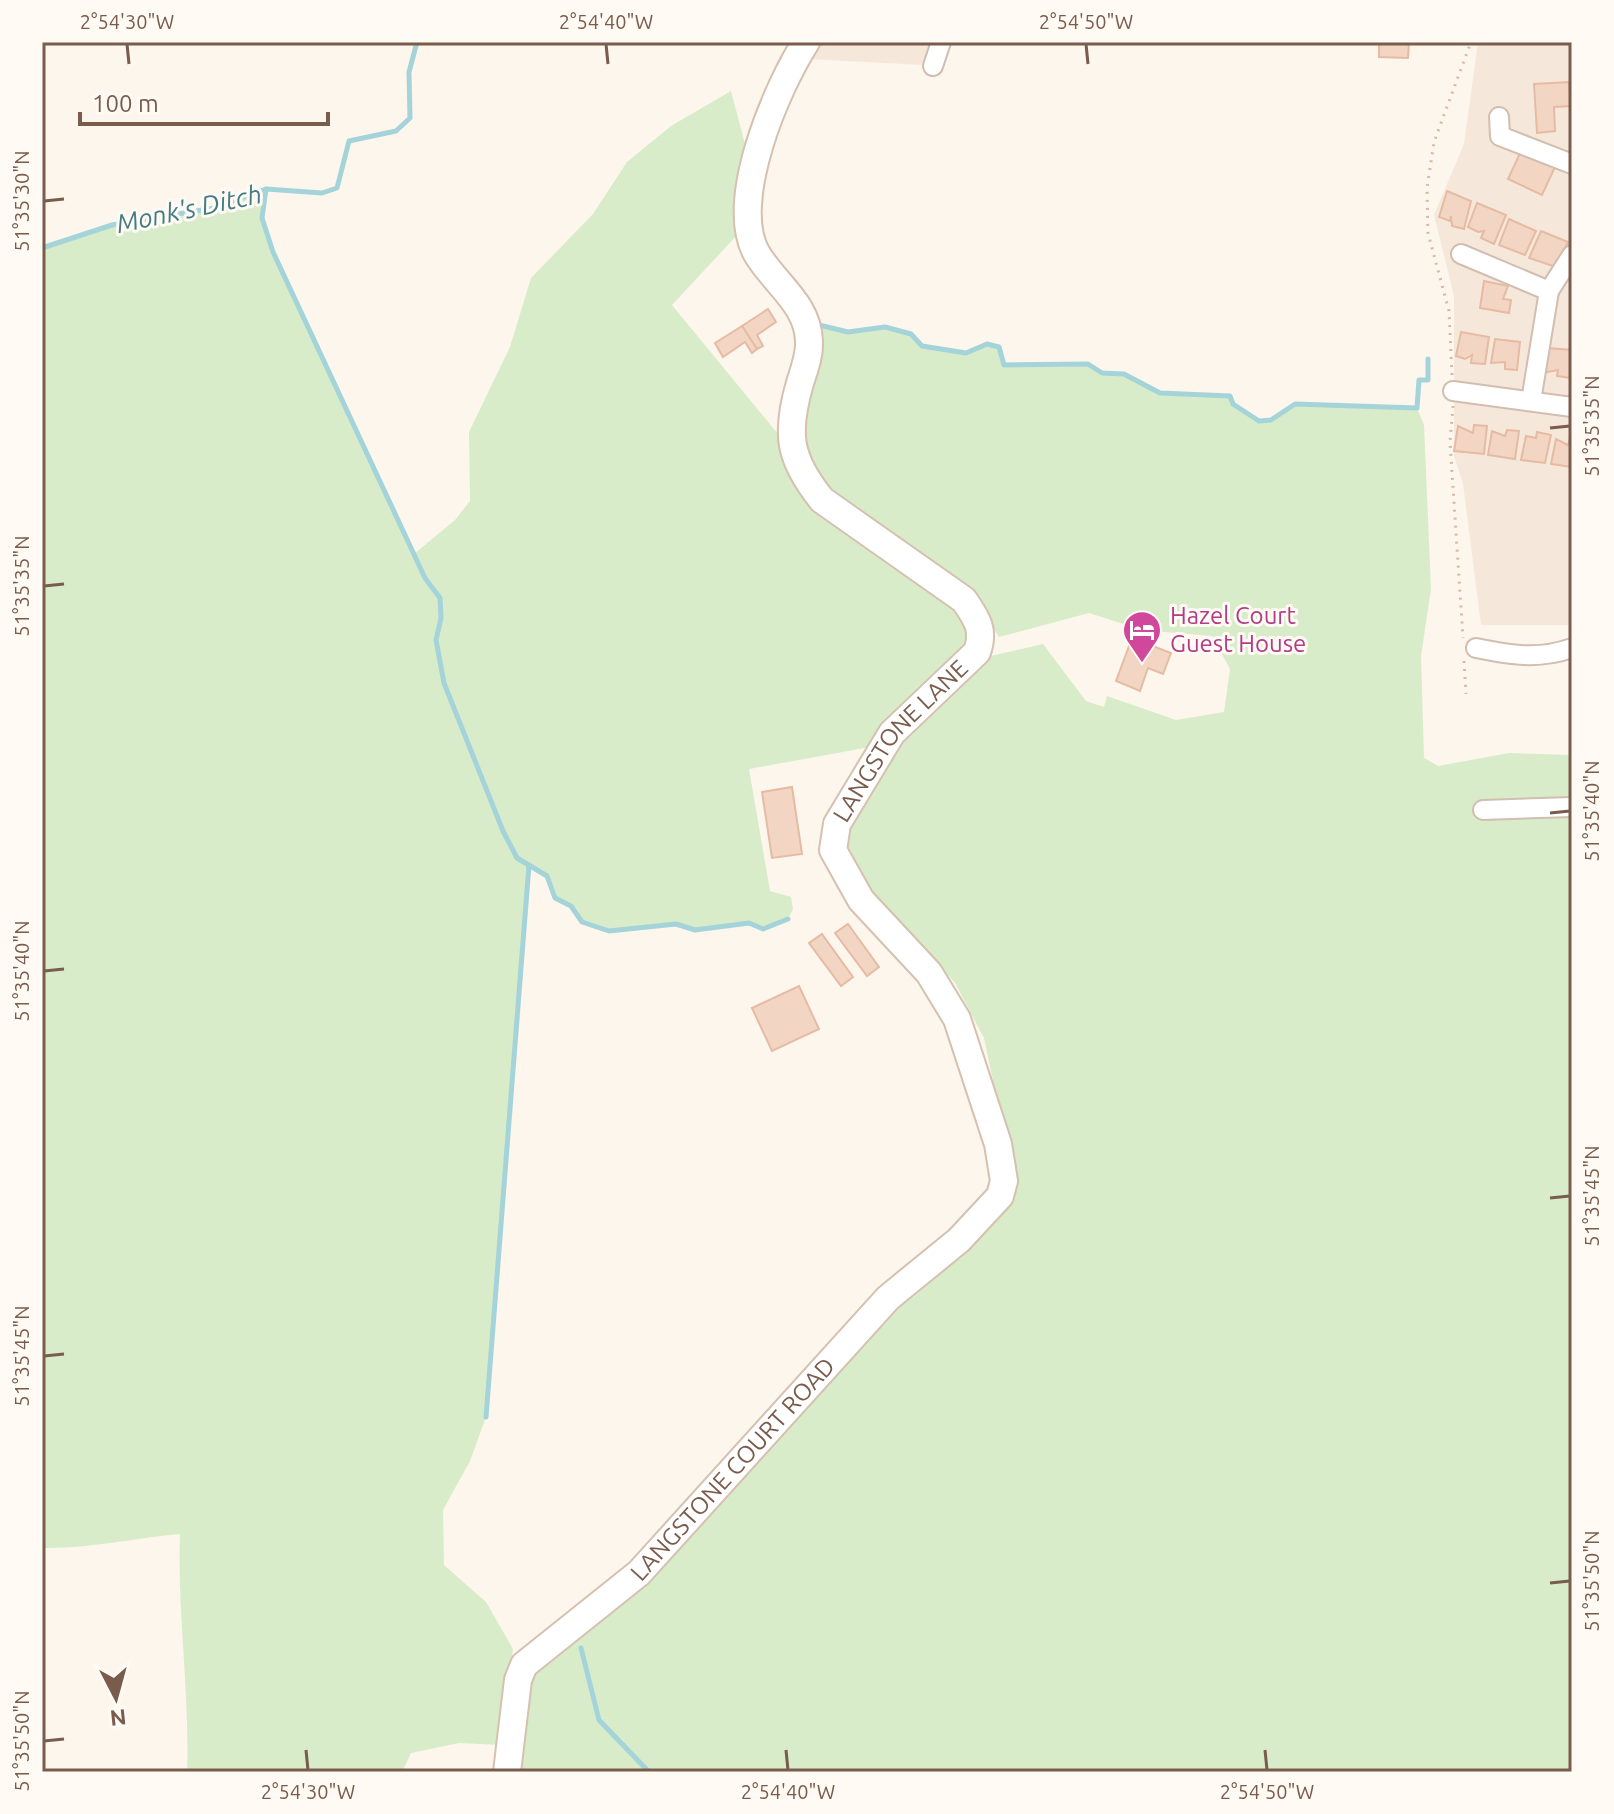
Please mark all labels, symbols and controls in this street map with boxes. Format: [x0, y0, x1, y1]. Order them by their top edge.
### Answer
text: 2°54'30"W [80, 10, 174, 33]
text: 2°54'40"W [559, 10, 653, 33]
text: 2°54'50"W [1039, 10, 1133, 33]
scale bar [80, 76, 328, 126]
text: 100 m [92, 90, 159, 117]
text: 51°35'30"N [10, 150, 33, 252]
water label: Monk's Ditch [113, 179, 264, 238]
text: 51°35'35"N [1580, 375, 1603, 477]
text: 51°35'35"N [10, 535, 33, 637]
place label: Hazel Court Guest House [1170, 602, 1306, 657]
hotel icon: Hazel Court Guest House [1121, 609, 1163, 664]
street label: LANGSTONE LANE [828, 654, 973, 827]
text: 51°35'40"N [1580, 760, 1603, 862]
text: 51°35'40"N [10, 920, 33, 1022]
text: 51°35'45"N [1580, 1145, 1603, 1247]
text: 51°35'45"N [10, 1305, 33, 1407]
street label: LANGSTONE COURT ROAD [625, 1352, 840, 1586]
text: 51°35'50"N [1580, 1530, 1603, 1632]
north arrow [76, 1658, 156, 1738]
text: 51°35'50"N [10, 1690, 33, 1792]
text: N [109, 1705, 128, 1732]
text: 2°54'30"W [261, 1780, 355, 1803]
text: 2°54'40"W [741, 1780, 835, 1803]
text: 2°54'50"W [1220, 1780, 1314, 1803]

